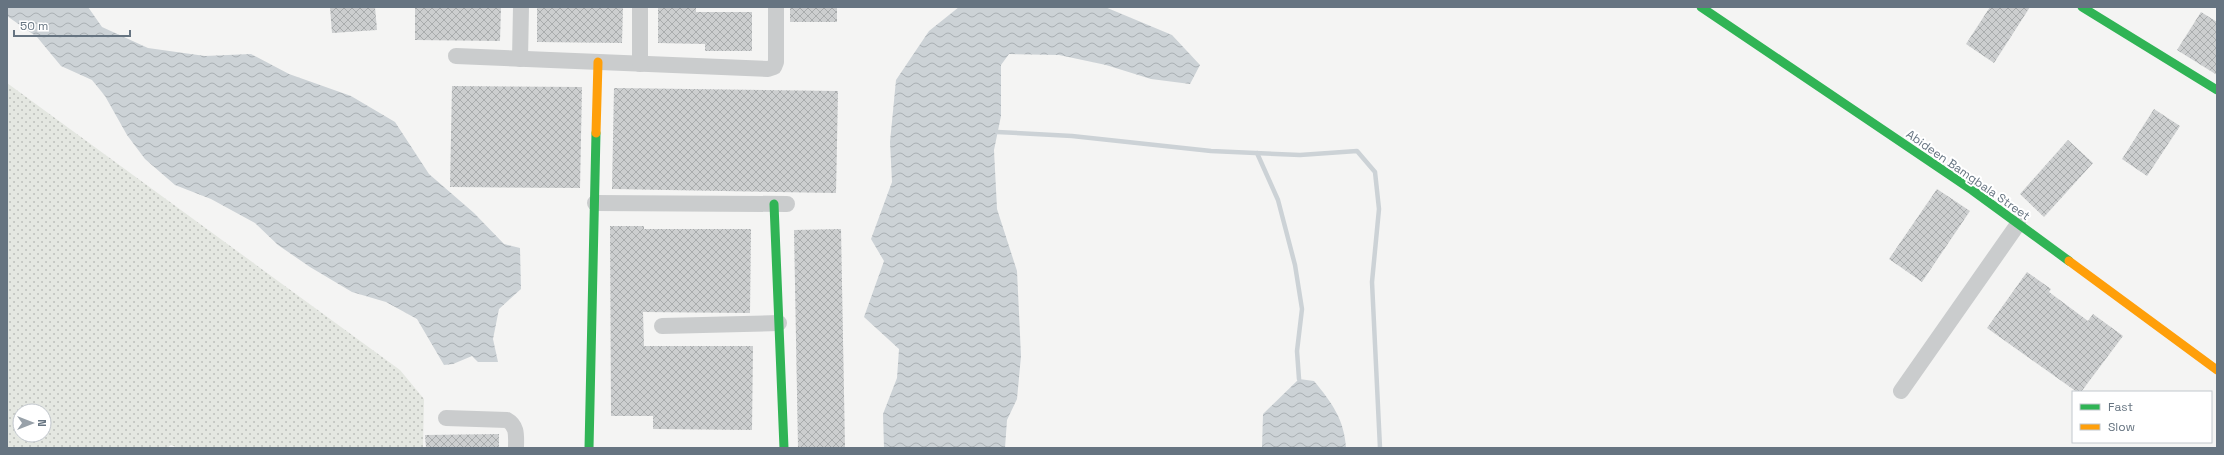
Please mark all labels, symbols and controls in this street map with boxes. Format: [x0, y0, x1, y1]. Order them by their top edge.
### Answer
scale bar [14, 12, 130, 38]
text: 50 m [20, 18, 48, 34]
street label: Abideen Bamgbala Street [1903, 126, 2033, 224]
legend [2072, 391, 2212, 443]
text: Fast [2108, 399, 2133, 415]
north arrow [12, 403, 52, 443]
text: N [35, 419, 49, 427]
text: Slow [2108, 419, 2135, 435]

